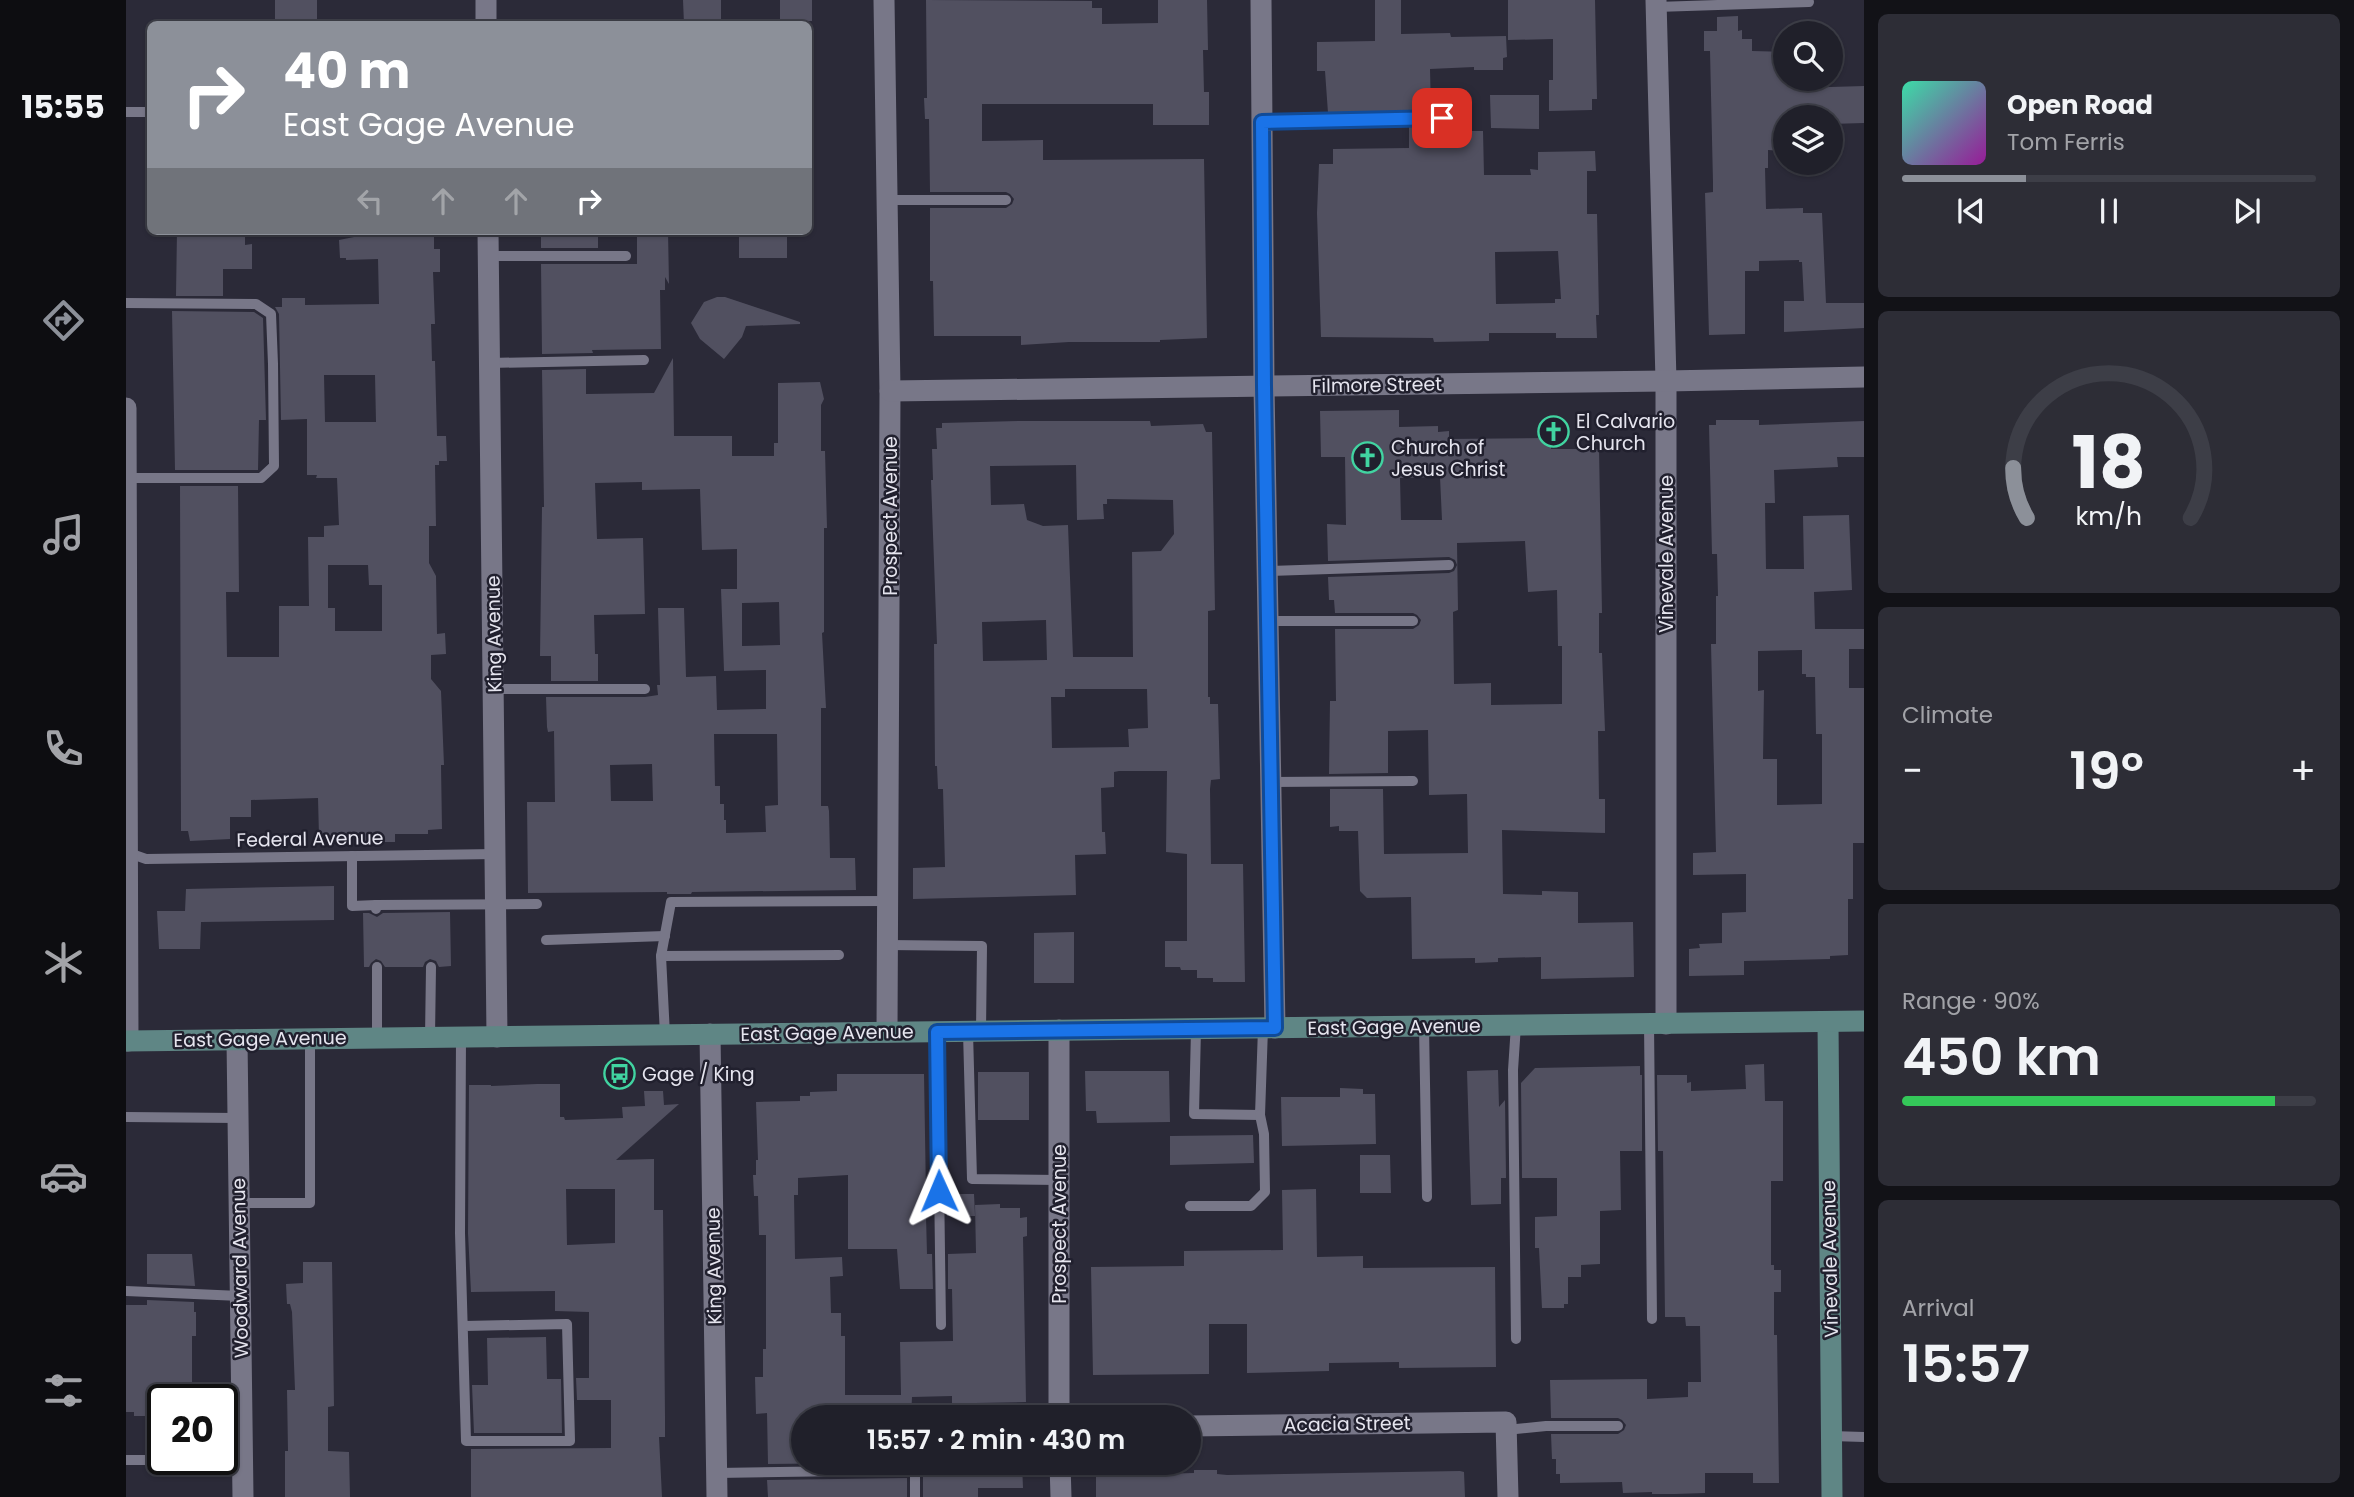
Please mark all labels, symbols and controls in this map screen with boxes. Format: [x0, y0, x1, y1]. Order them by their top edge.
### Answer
map controls [1773, 21, 1843, 175]
button: search [1773, 21, 1843, 91]
text: 40 m [283, 37, 410, 105]
icon: right [168, 49, 259, 140]
text: 15:55 [21, 84, 105, 129]
text: Open Road [2007, 87, 2153, 123]
pin [1412, 88, 1472, 148]
icon: arrive [1423, 99, 1461, 137]
text: East Gage Avenue [283, 102, 575, 147]
button: layers [1773, 105, 1843, 175]
text: Tom Ferris [2007, 126, 2125, 158]
icon: left [351, 182, 389, 220]
icon: ahead [424, 182, 462, 220]
icon: ahead [497, 182, 535, 220]
icon: right [570, 182, 608, 220]
icon: previous [1952, 192, 1990, 230]
icon: pause [2090, 192, 2128, 230]
icon: next [2228, 192, 2266, 230]
icon: directions [39, 296, 88, 345]
street label: Filmore Street [1312, 370, 1442, 400]
place label: El Calvario Church [1576, 408, 1675, 457]
text: 18 [2072, 412, 2146, 513]
church icon: El Calvario Church [1536, 415, 1570, 449]
place label: Church of Jesus Christ [1391, 434, 1505, 483]
street label: Prospect Avenue [877, 436, 904, 596]
church icon: Church of Jesus Christ [1351, 441, 1385, 475]
street label: Vinevale Avenue [1653, 475, 1680, 633]
text: km/h [2076, 499, 2142, 534]
icon: music [39, 510, 88, 559]
street label: King Avenue [479, 575, 509, 693]
text: Climate [1902, 699, 1993, 731]
icon: phone [39, 724, 88, 773]
text: 19° [2069, 734, 2144, 807]
text: − [1902, 744, 1923, 797]
text: + [2290, 744, 2316, 797]
street label: Federal Avenue [236, 824, 384, 854]
icon: climate [39, 938, 88, 987]
text: Range · 90% [1902, 985, 2040, 1017]
street label: East Gage Avenue [1307, 1012, 1481, 1042]
street label: East Gage Avenue [740, 1018, 914, 1048]
text: 450 km [1902, 1020, 2101, 1093]
street label: East Gage Avenue [173, 1024, 347, 1054]
bus stop icon: Gage / King [602, 1057, 636, 1091]
place label: Gage / King [642, 1061, 755, 1088]
street label: Prospect Avenue [1046, 1144, 1073, 1304]
icon: car [39, 1152, 88, 1201]
position arrow [902, 1154, 976, 1228]
street label: Woodward Avenue [225, 1178, 255, 1358]
street label: Vinevale Avenue [1815, 1180, 1845, 1338]
street label: King Avenue [699, 1207, 729, 1325]
text: Arrival [1902, 1292, 1974, 1324]
text: 15:57 [1902, 1327, 2030, 1400]
icon: filters [39, 1366, 88, 1415]
speed limit sign: 20 [147, 1384, 238, 1475]
street label: Acacia Street [1283, 1409, 1411, 1439]
text: 15:57 · 2 min · 430 m [867, 1422, 1125, 1458]

